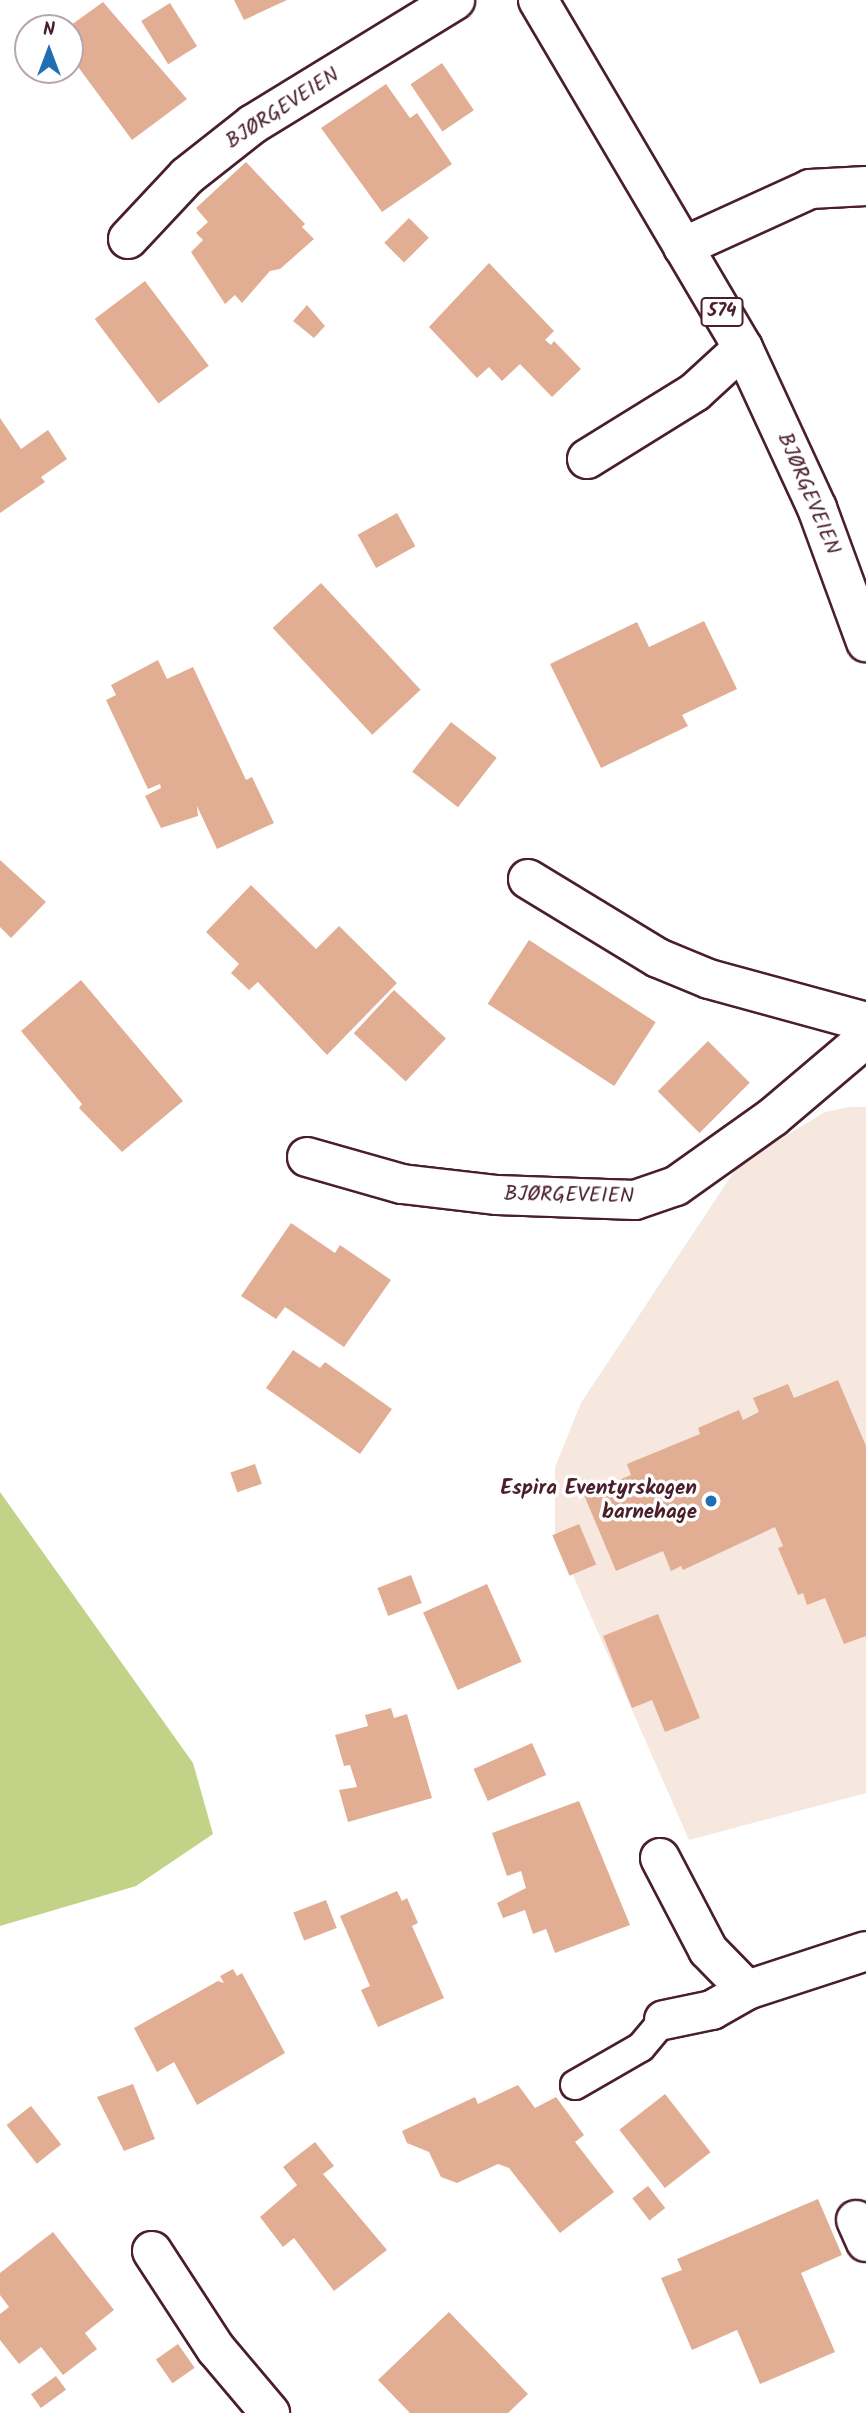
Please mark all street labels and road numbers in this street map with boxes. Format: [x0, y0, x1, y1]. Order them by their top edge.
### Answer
street label: BJØRGEVEIEN [222, 63, 344, 155]
road number: 574 [699, 296, 745, 328]
street label: BJØRGEVEIEN [771, 429, 845, 559]
street label: BJØRGEVEIEN [504, 1182, 634, 1210]

